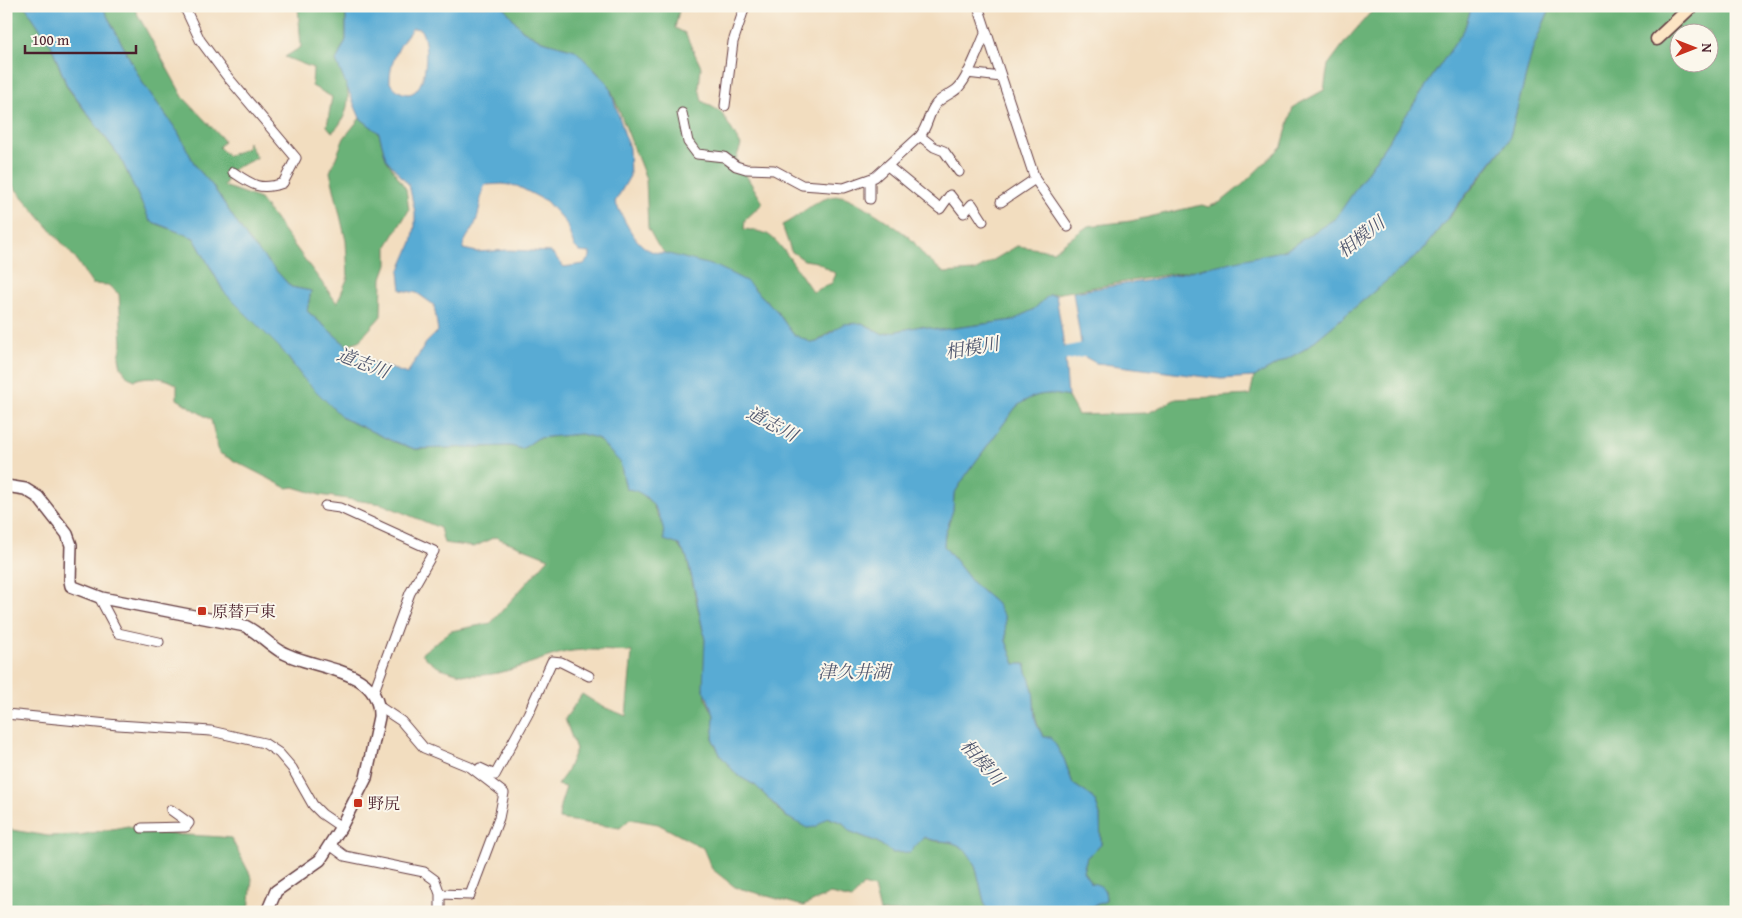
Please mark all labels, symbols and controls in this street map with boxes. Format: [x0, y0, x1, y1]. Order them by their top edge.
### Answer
scale bar [25, 22, 136, 54]
north arrow [1670, 22, 1720, 72]
text: 100 m [32, 29, 70, 50]
text: N [1697, 43, 1717, 53]
water label: 相模川 [1331, 208, 1392, 264]
water label: 相模川 [943, 329, 1003, 365]
water label: 道志川 [333, 340, 395, 386]
water label: 道志川 [742, 399, 804, 449]
place label: 原替戸東 [212, 599, 276, 623]
marker: 原替戸東 [196, 605, 208, 617]
water label: 津久井湖 [818, 658, 893, 685]
water label: 相模川 [954, 733, 1012, 792]
place label: 野尻 [368, 791, 400, 815]
marker: 野尻 [352, 797, 364, 809]

